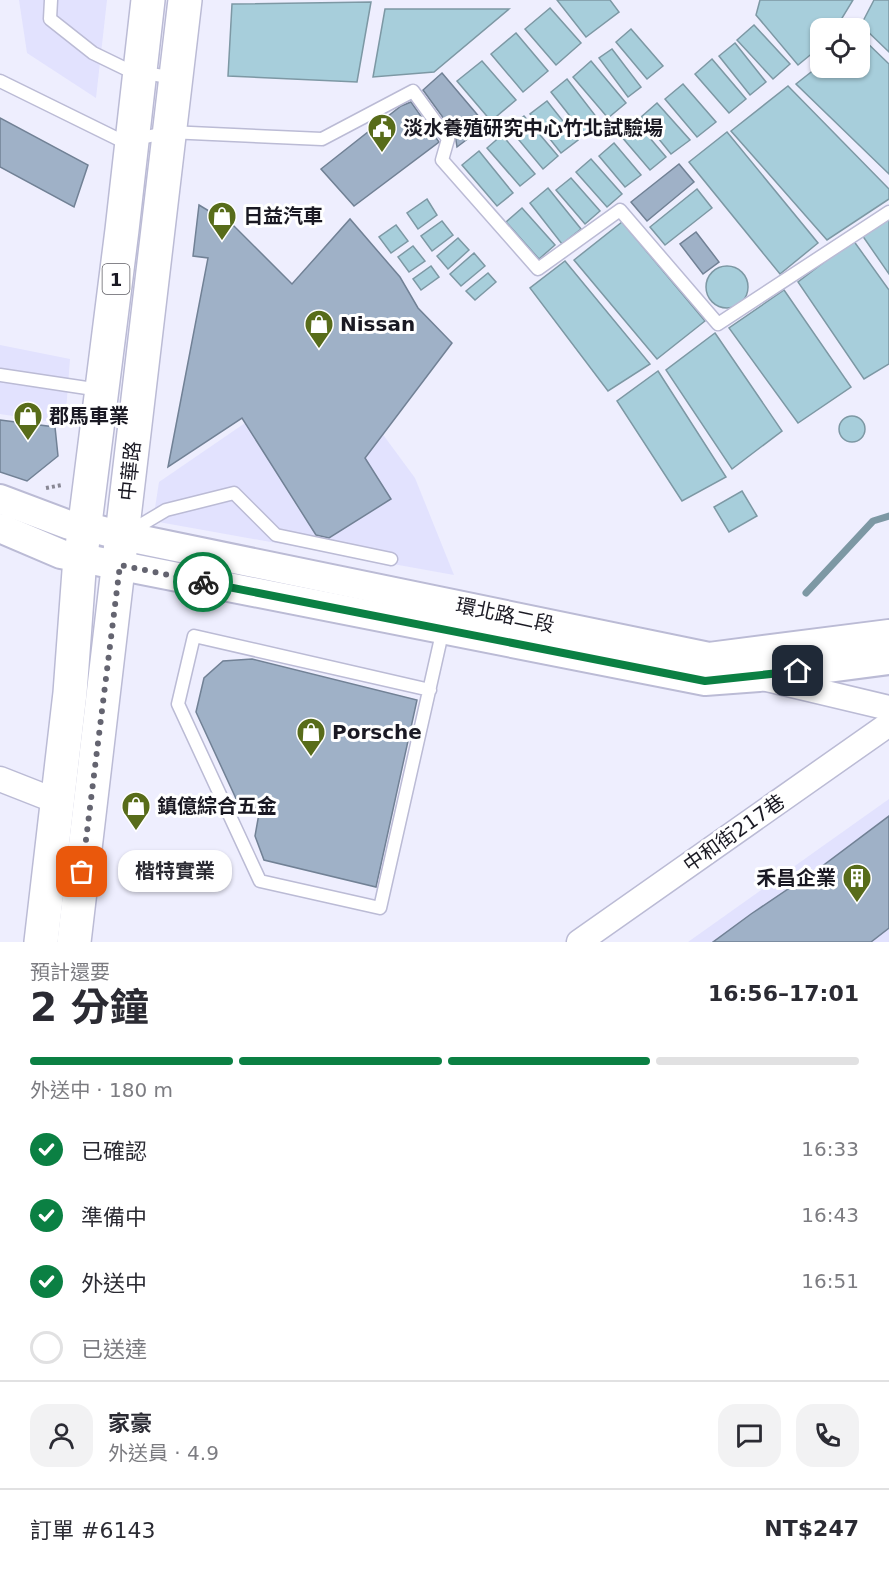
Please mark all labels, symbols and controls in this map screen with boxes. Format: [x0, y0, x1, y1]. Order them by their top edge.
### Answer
map controls [810, 18, 870, 78]
button: locate [810, 18, 870, 78]
public building icon: 淡水養殖研究中心竹北試驗場 [366, 112, 398, 154]
place label: 淡水養殖研究中心竹北試驗場 [403, 116, 663, 140]
shop icon: 日益汽車 [206, 200, 238, 242]
place label: 日益汽車 [243, 204, 323, 228]
road number: 1 [102, 264, 130, 294]
shop icon: Nissan [303, 308, 335, 350]
place label: Nissan [340, 312, 415, 336]
shop icon: 郡馬車業 [12, 400, 44, 442]
place label: 郡馬車業 [49, 404, 129, 428]
street label: 中華路 [115, 440, 145, 502]
courier [173, 552, 233, 612]
icon: bike [187, 566, 220, 599]
street label: 環北路二段 [454, 593, 556, 637]
pin [772, 645, 823, 696]
icon: home [781, 654, 814, 687]
shop icon: Porsche [295, 716, 327, 758]
place label: Porsche [332, 720, 422, 744]
street label: 中和街217巷 [679, 789, 789, 877]
shop icon: 鎮億綜合五金 [120, 790, 152, 832]
place label: 鎮億綜合五金 [157, 794, 277, 818]
pin [56, 846, 107, 897]
callout: 楷特實業 [118, 851, 232, 893]
icon: bag [65, 855, 98, 888]
text: 楷特實業 [135, 859, 215, 883]
building icon: 禾昌企業 [841, 862, 873, 904]
place label: 禾昌企業 [756, 866, 836, 890]
text: 預計還要 [30, 960, 110, 984]
text: 16:56–17:01 [708, 981, 859, 1006]
text: 2 分鐘 [30, 985, 149, 1030]
text: 外送中 · 180 m [30, 1078, 173, 1102]
icon: check [30, 1133, 63, 1166]
text: 16:33 [801, 1137, 859, 1161]
text: 已確認 [81, 1139, 147, 1164]
icon: check [30, 1199, 63, 1232]
text: 16:43 [801, 1203, 859, 1227]
text: 準備中 [81, 1205, 147, 1230]
icon: check [30, 1265, 63, 1298]
text: 16:51 [801, 1269, 859, 1293]
text: 外送中 [81, 1271, 147, 1296]
text: 已送達 [81, 1337, 147, 1362]
button: person [30, 1404, 93, 1467]
button: chat [718, 1404, 781, 1467]
button: phone [796, 1404, 859, 1467]
text: 家豪 [108, 1411, 152, 1436]
text: 外送員 · 4.9 [108, 1441, 219, 1465]
text: NT$247 [764, 1516, 859, 1541]
text: 訂單 #6143 [30, 1518, 155, 1543]

